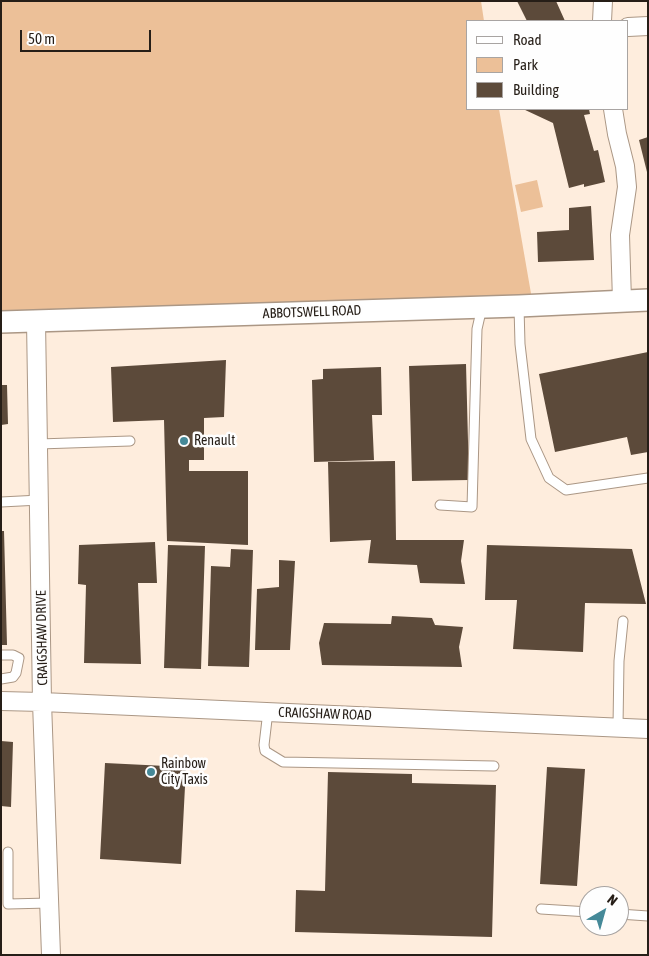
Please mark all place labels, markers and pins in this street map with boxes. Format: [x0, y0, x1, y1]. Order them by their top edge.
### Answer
place label: Renault [194, 433, 235, 449]
marker: Renault [178, 435, 190, 447]
place label: Rainbow City Taxis [161, 756, 208, 789]
marker: Rainbow City Taxis [145, 766, 157, 778]

